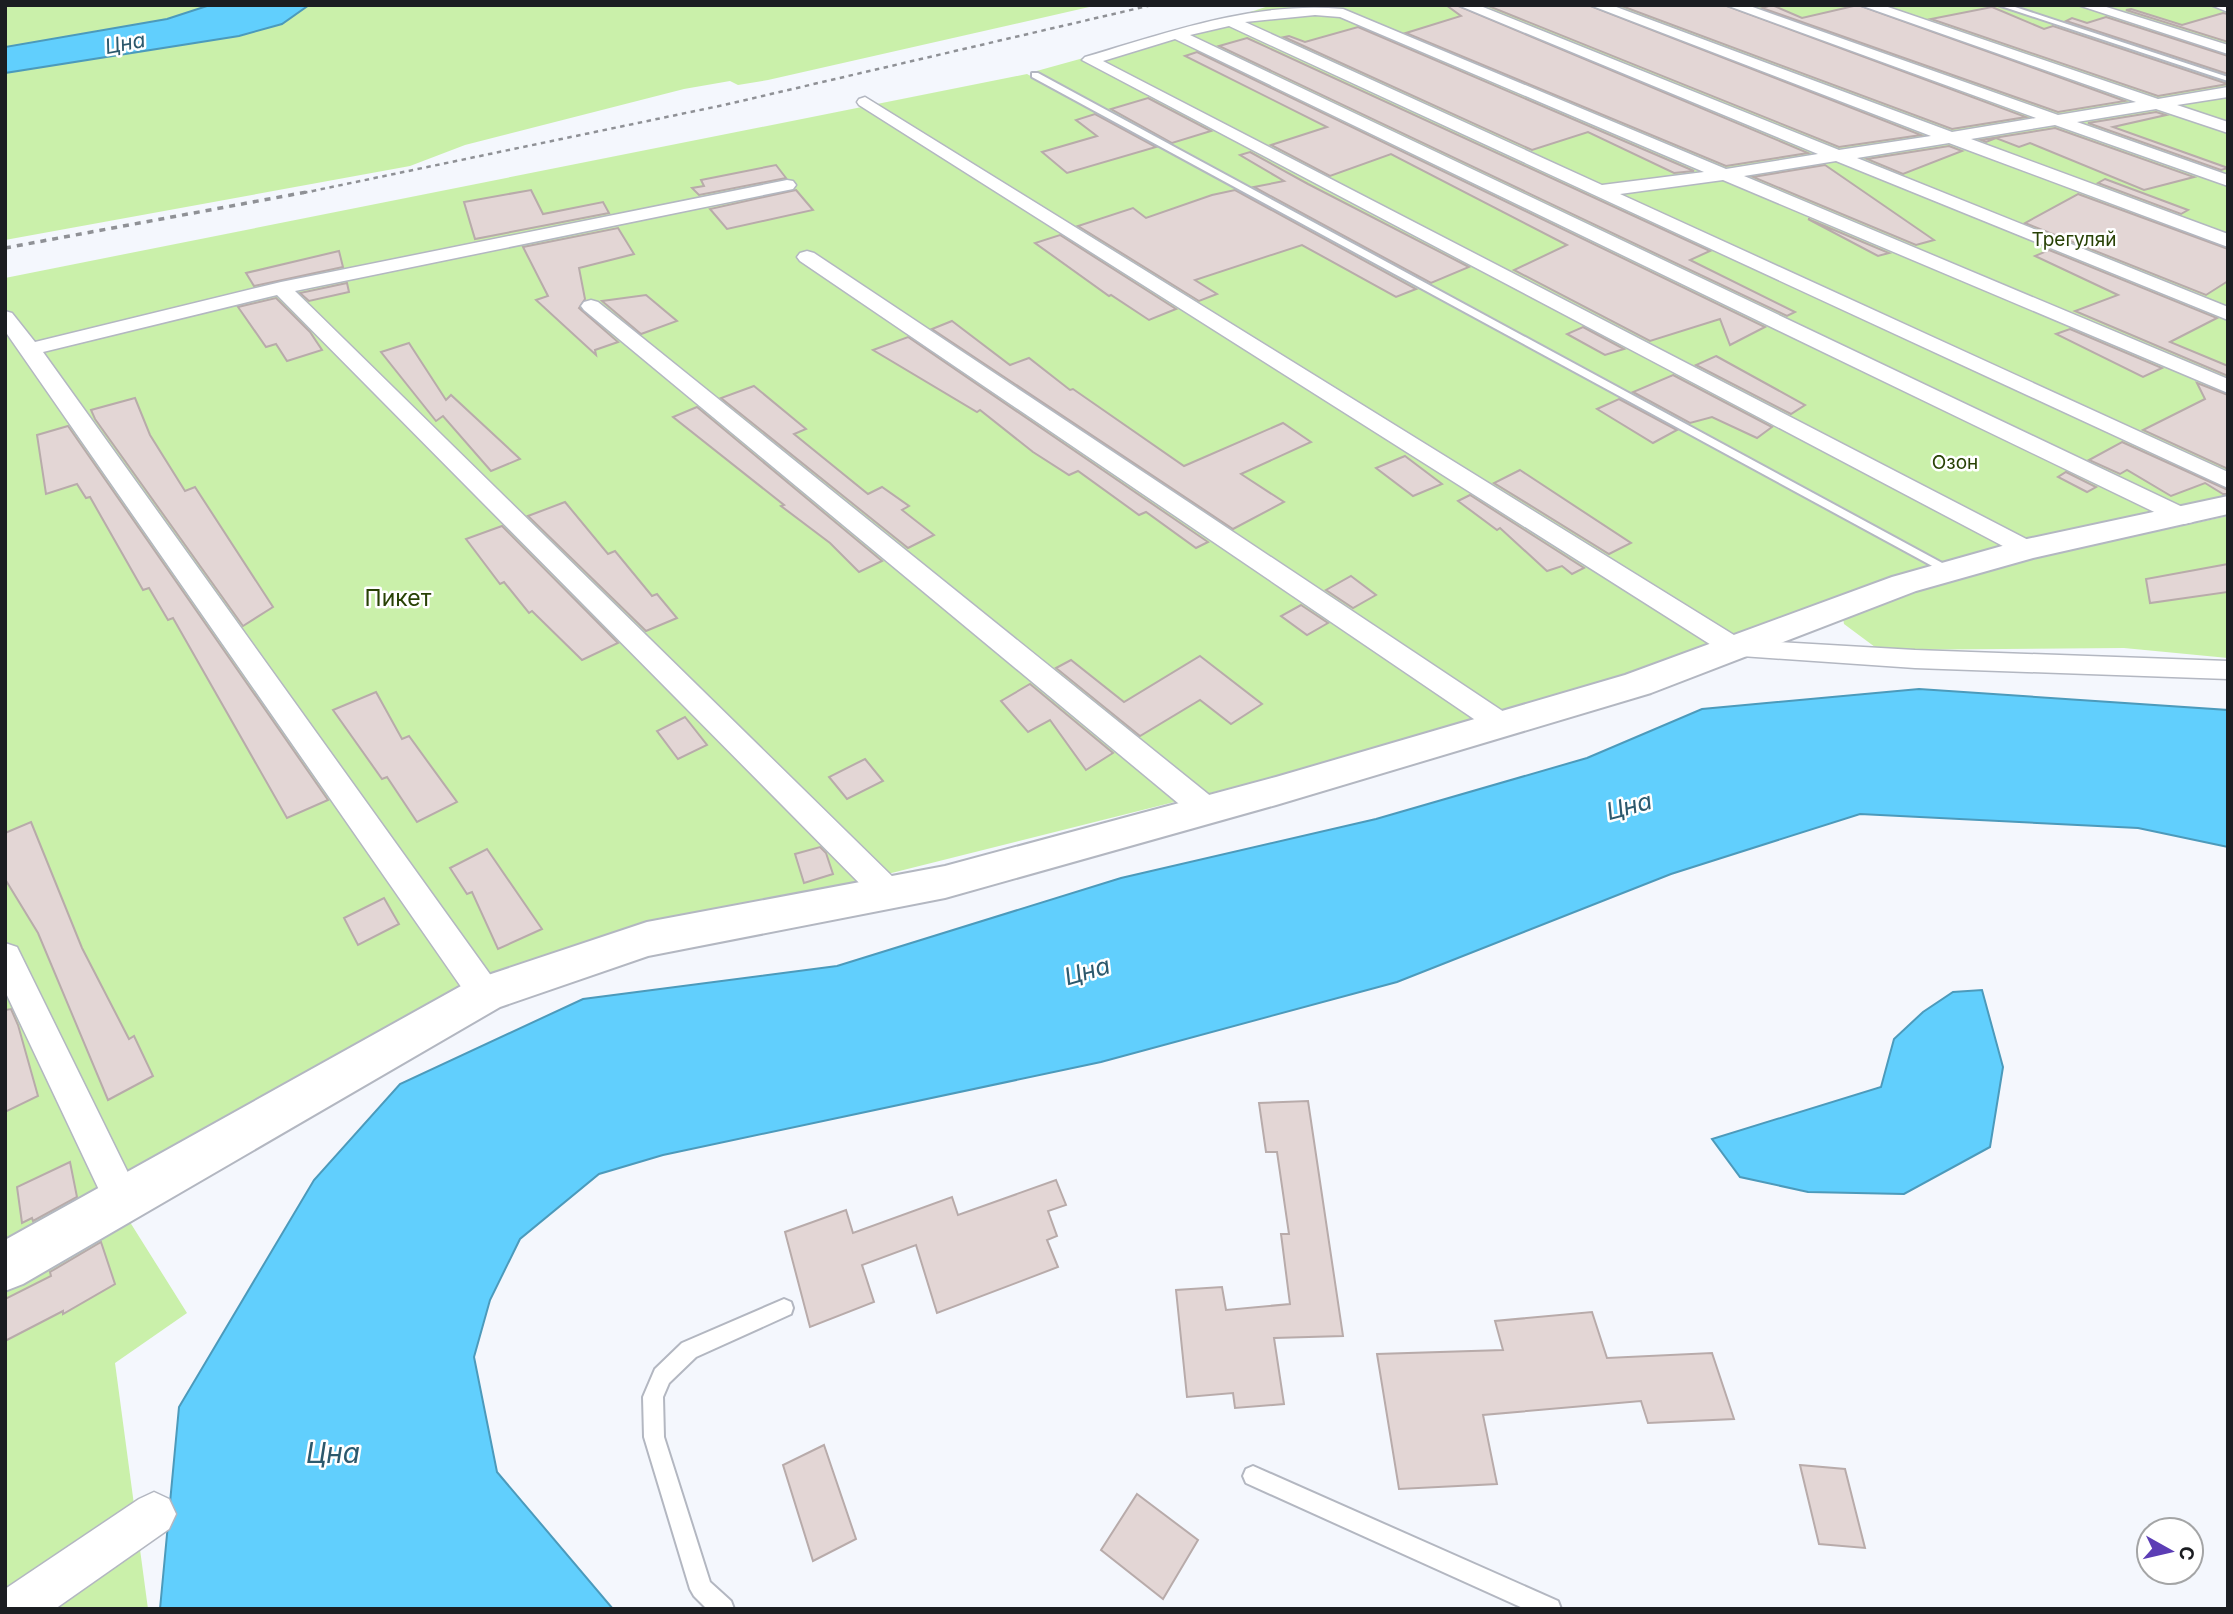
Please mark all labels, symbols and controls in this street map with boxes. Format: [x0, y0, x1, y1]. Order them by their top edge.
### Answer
water label: Цна [103, 27, 147, 59]
park label: Трегуляй [2032, 228, 2117, 251]
park label: Озон [1932, 451, 1978, 474]
park label: Пикет [365, 584, 432, 612]
water label: Цна [1603, 786, 1655, 826]
water label: Цна [1061, 951, 1113, 991]
water label: Цна [306, 1436, 360, 1470]
north arrow [2135, 1516, 2205, 1586]
text: С [2174, 1545, 2199, 1562]

